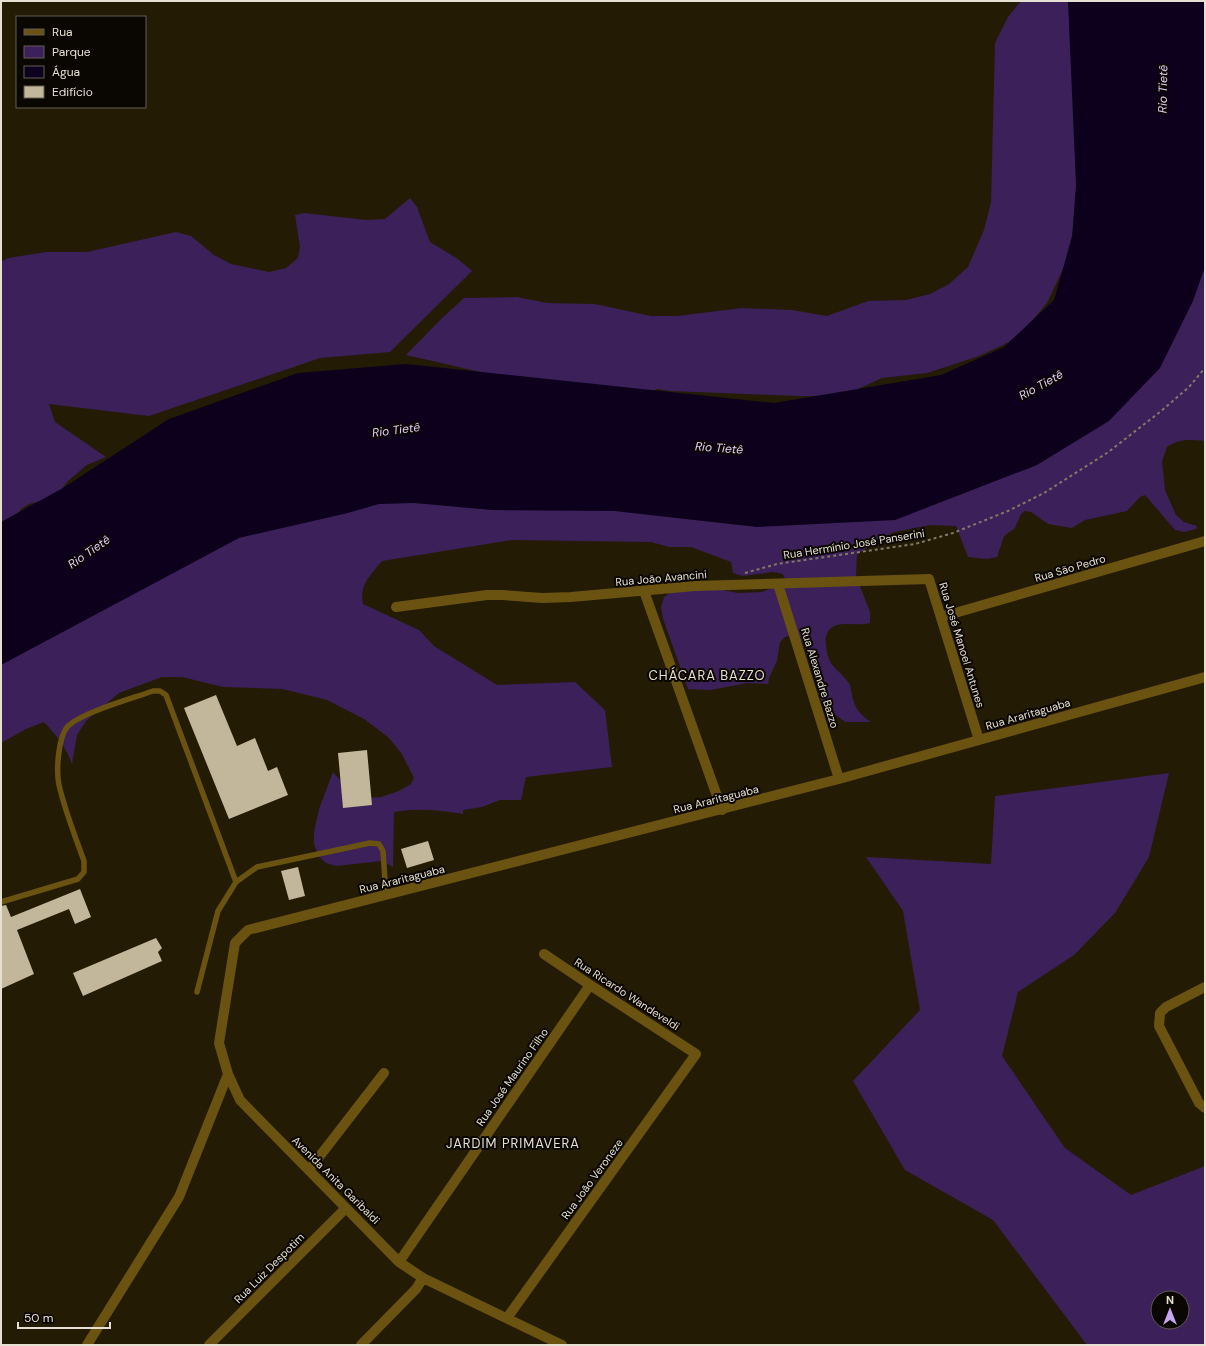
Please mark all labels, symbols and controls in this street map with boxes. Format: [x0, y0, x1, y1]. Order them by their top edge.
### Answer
legend [16, 16, 146, 108]
text: Rua [52, 24, 73, 40]
text: Parque [52, 44, 91, 60]
text: Água [52, 64, 80, 80]
water label: Rio Tietê [1155, 65, 1171, 113]
text: Edifício [52, 84, 93, 100]
water label: Rio Tietê [1016, 366, 1066, 404]
water label: Rio Tietê [371, 419, 421, 441]
water label: Rio Tietê [694, 438, 744, 458]
street label: Rua Hermínio José Panserini [782, 526, 926, 562]
water label: Rio Tietê [65, 532, 113, 572]
street label: Rua São Pedro [1033, 551, 1107, 585]
street label: Rua João Avancini [615, 567, 707, 589]
street label: Rua José Manoel Antunes [936, 581, 988, 709]
street label: Rua Alexandre Bazzo [798, 626, 842, 730]
district label: CHÁCARA BAZZO [648, 666, 766, 684]
street label: Rua Araritaguaba [984, 695, 1072, 733]
street label: Rua Araritaguaba [672, 782, 760, 816]
street label: Rua Araritaguaba [358, 862, 446, 896]
street label: Rua Ricardo Wandeveldi [572, 955, 682, 1033]
street label: Rua José Maurino Filho [473, 1025, 551, 1129]
street label: Avenida Anita Garibaldi [289, 1133, 383, 1227]
district label: JARDIM PRIMAVERA [446, 1135, 580, 1152]
street label: Rua João Veroneze [558, 1136, 626, 1222]
street label: Rua Luiz Despotim [231, 1230, 307, 1306]
north arrow [1150, 1290, 1190, 1330]
text: N [1166, 1293, 1174, 1307]
scale bar [18, 1304, 110, 1330]
text: 50 m [24, 1310, 53, 1326]

